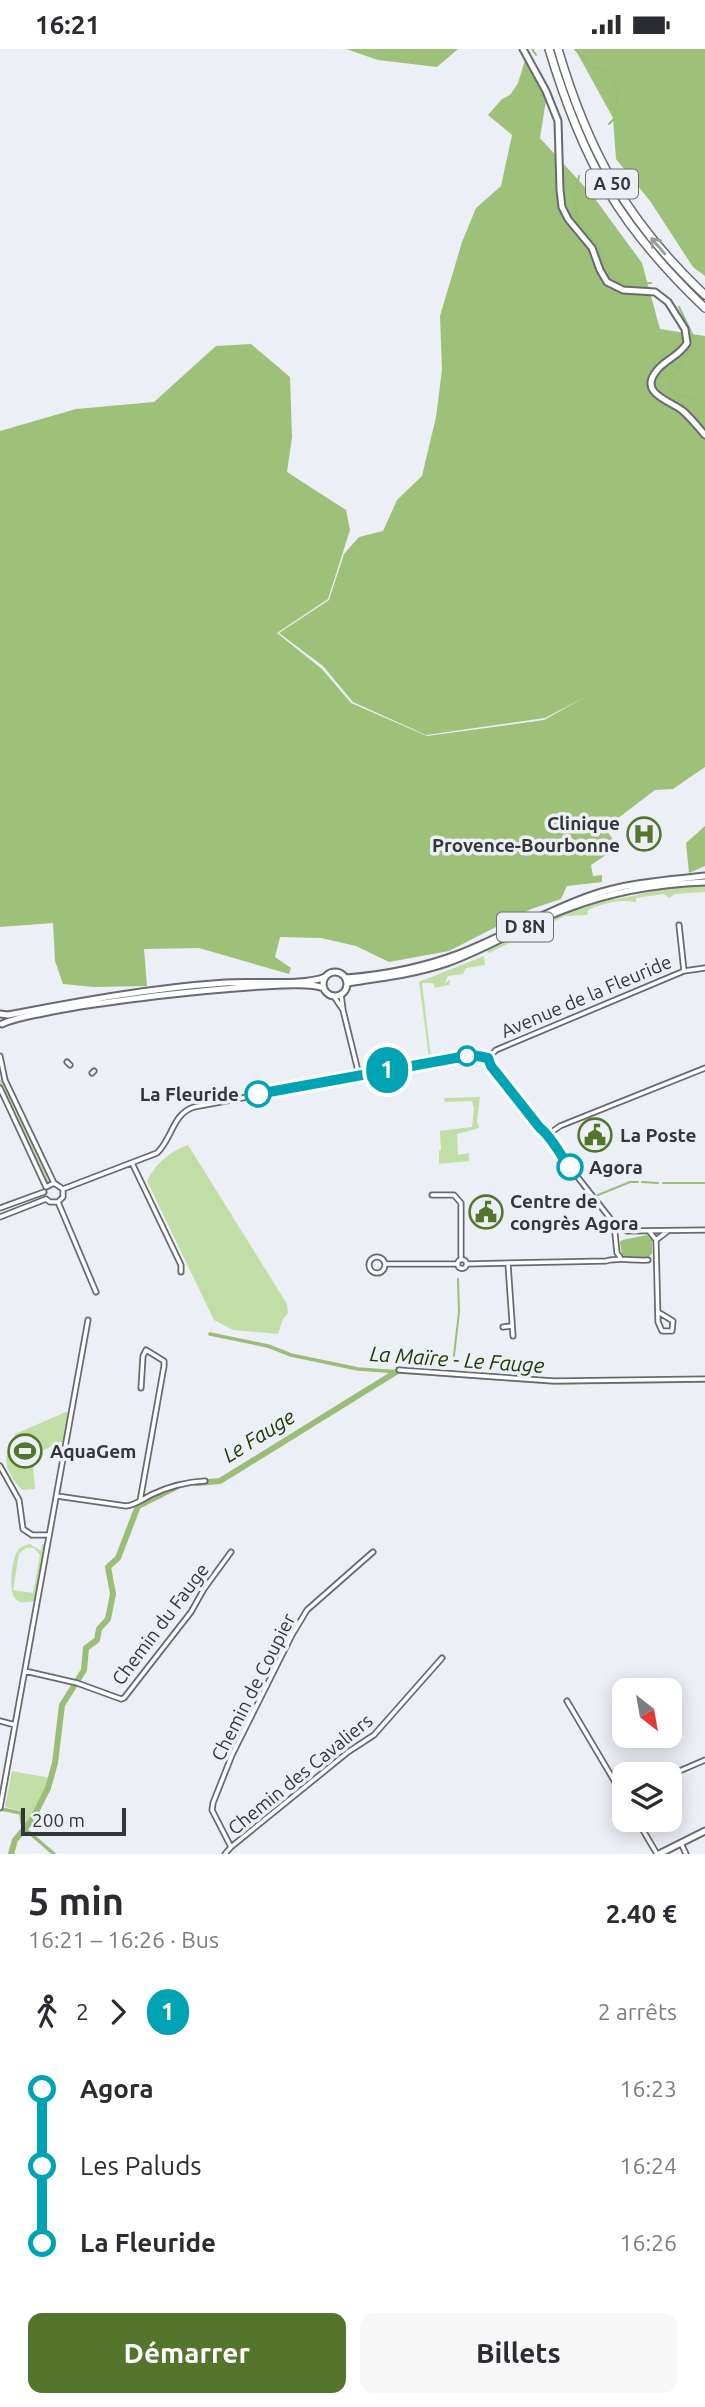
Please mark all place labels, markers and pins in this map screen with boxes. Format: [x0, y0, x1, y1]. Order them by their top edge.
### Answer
place label: Clinique Provence-Bourbonne [432, 812, 620, 856]
hospital icon: Clinique Provence-Bourbonne [625, 815, 663, 853]
unlabelled marker [457, 1046, 477, 1066]
marker: La Fleuride [245, 1081, 271, 1107]
place label: La Fleuride [140, 1083, 239, 1105]
public building icon: La Poste [576, 1116, 614, 1154]
place label: La Poste [620, 1124, 697, 1146]
marker: Agora [557, 1154, 583, 1180]
place label: Agora [589, 1156, 643, 1178]
place label: Centre de congrès Agora [510, 1190, 639, 1234]
public building icon: Centre de congrès Agora [467, 1193, 505, 1231]
sports icon: AquaGem [6, 1432, 44, 1470]
place label: AquaGem [50, 1440, 136, 1462]

